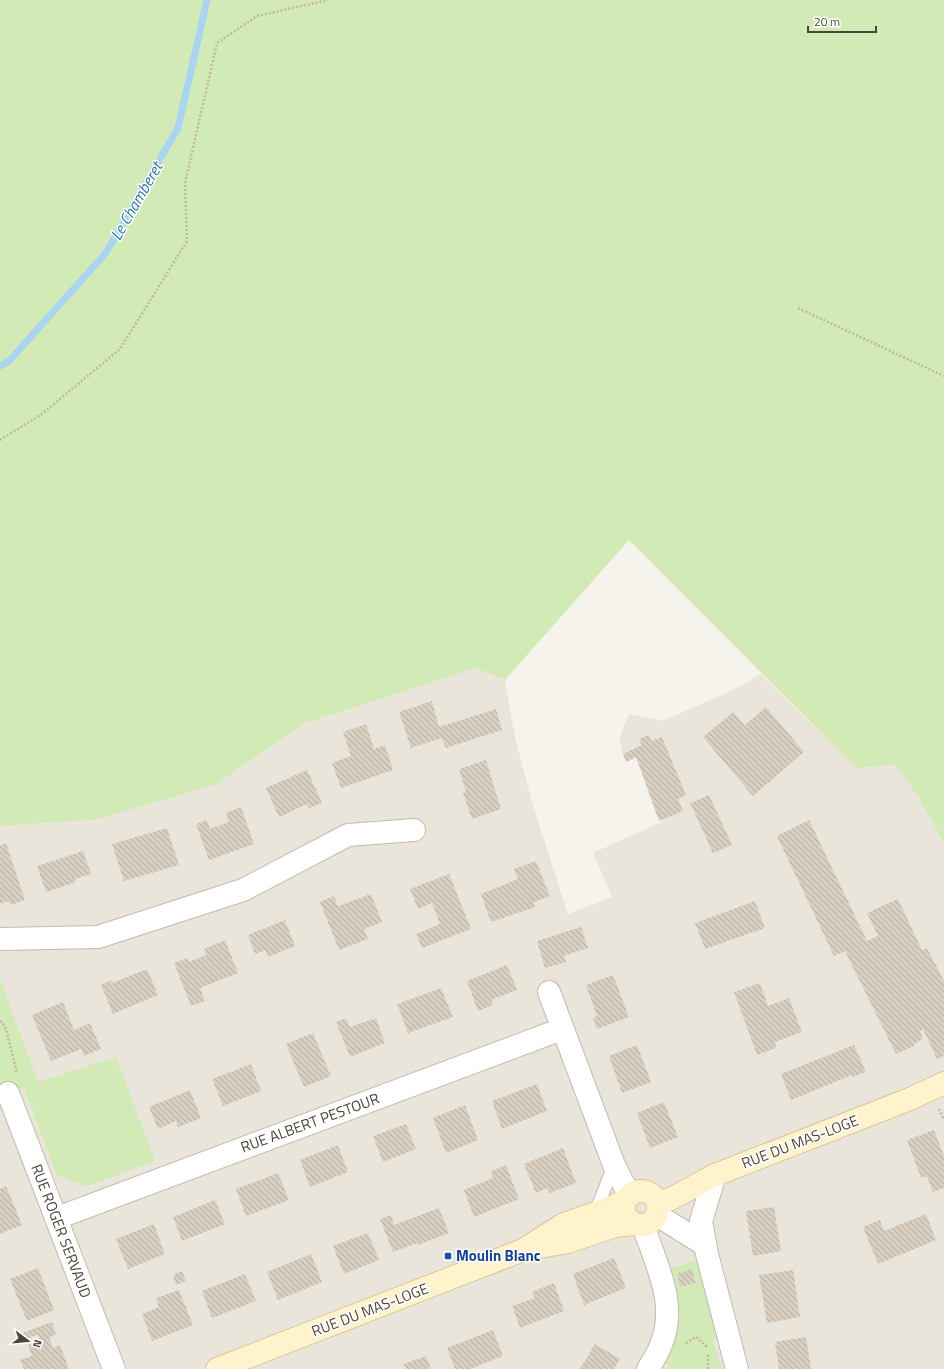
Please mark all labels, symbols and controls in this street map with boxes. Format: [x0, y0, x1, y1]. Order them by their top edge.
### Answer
scale bar [808, 8, 876, 34]
text: 20 m [814, 12, 840, 31]
water label: Le Chamberet [104, 156, 169, 245]
street label: RUE ALBERT PESTOUR [237, 1087, 382, 1158]
street label: RUE DU MAS-LOGE [738, 1109, 862, 1174]
street label: RUE ROGER SERVAUD [25, 1161, 98, 1301]
place label: Moulin Blanc [456, 1244, 541, 1267]
marker: Moulin Blanc [443, 1251, 453, 1261]
street label: RUE DU MAS-LOGE [308, 1277, 432, 1342]
north arrow [8, 1321, 48, 1361]
text: N [29, 1338, 46, 1350]

